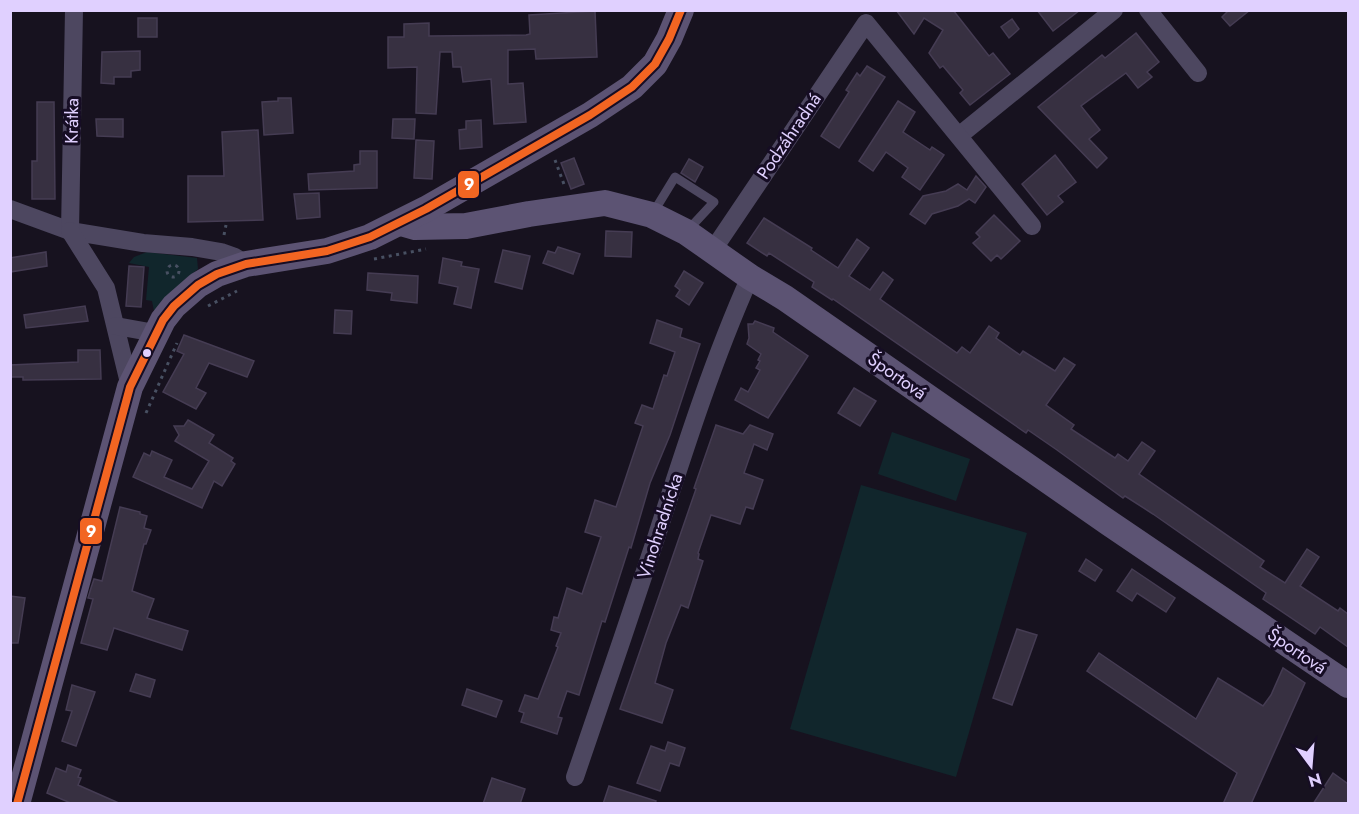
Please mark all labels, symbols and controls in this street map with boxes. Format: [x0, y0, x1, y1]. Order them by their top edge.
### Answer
street label: Podzáhradná [750, 88, 828, 184]
street label: Krátka [59, 98, 85, 144]
line badge: 9 [457, 170, 480, 199]
text: 9 [464, 173, 474, 196]
street label: Športová [862, 346, 932, 406]
unlabelled marker [141, 347, 153, 359]
street label: Vinohradnícka [631, 470, 689, 582]
line badge: 9 [79, 517, 103, 545]
text: 9 [86, 520, 96, 543]
street label: Športová [1262, 622, 1332, 680]
north arrow [1281, 736, 1341, 796]
text: N [1306, 767, 1324, 793]

